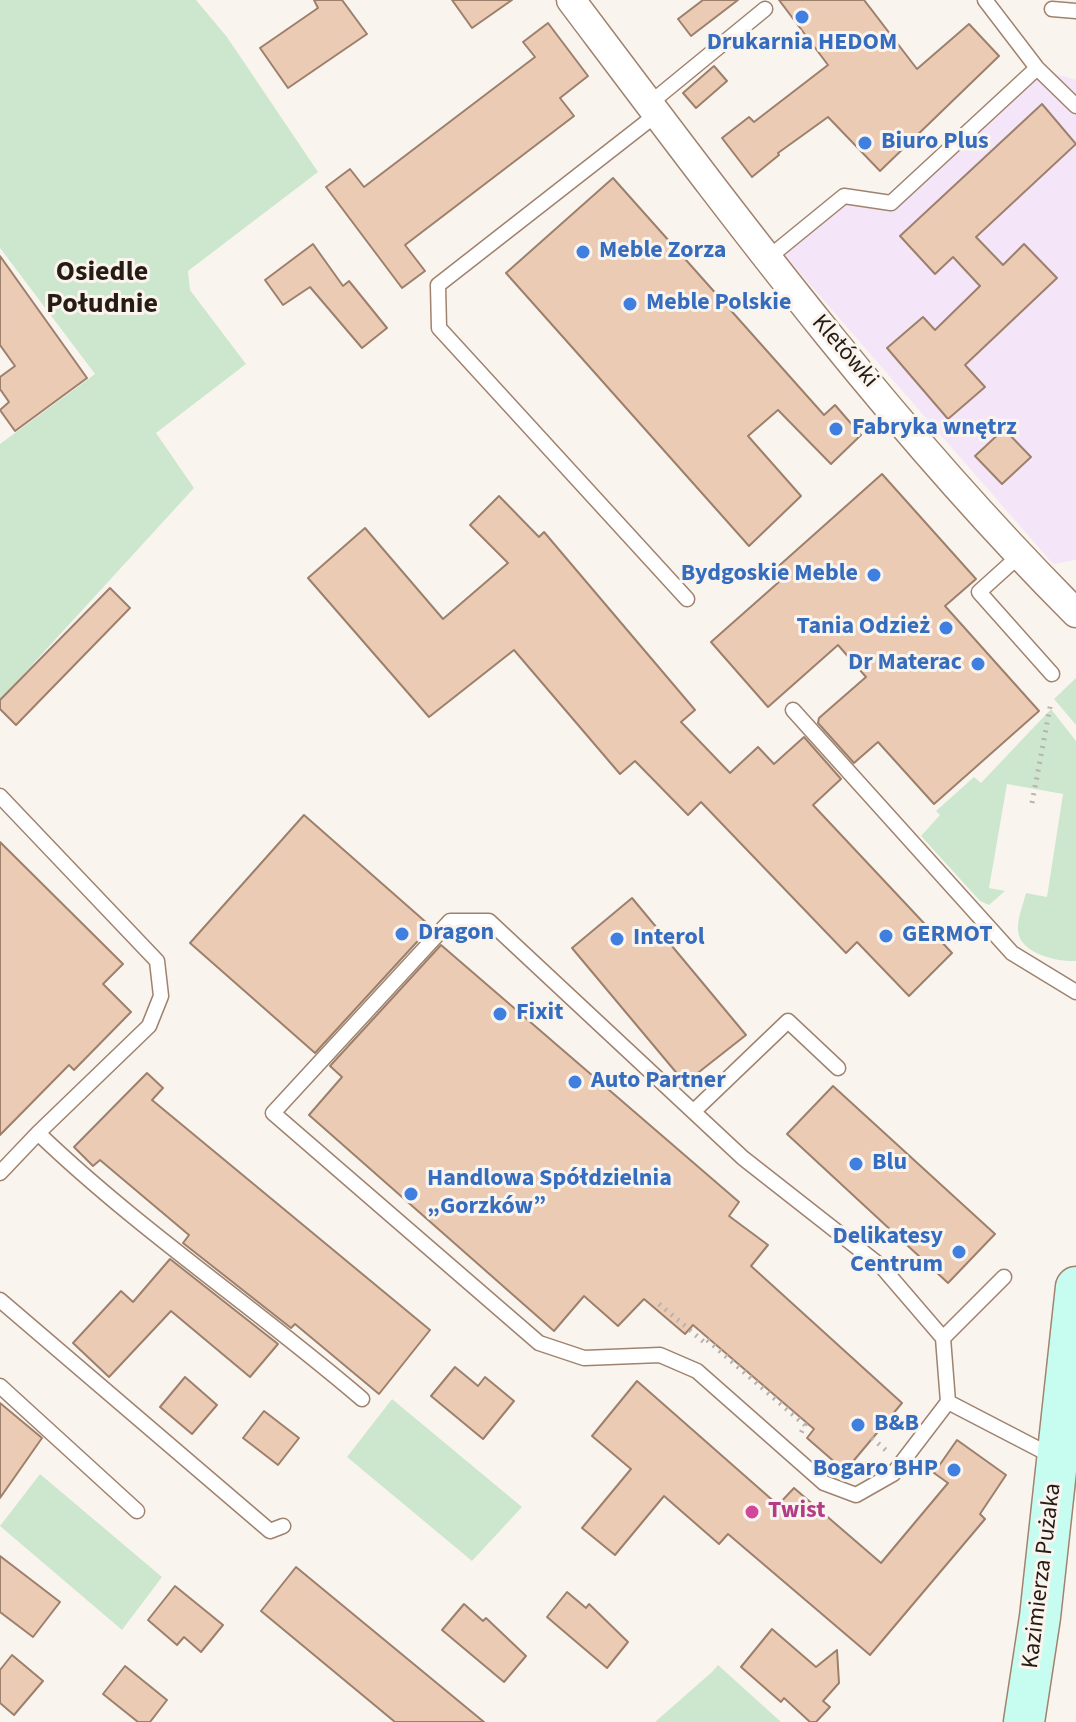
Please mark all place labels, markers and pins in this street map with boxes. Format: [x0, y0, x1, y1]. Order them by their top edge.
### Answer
marker: Drukarnia HEDOM [793, 8, 811, 26]
place label: Drukarnia HEDOM [707, 30, 897, 58]
place label: Biuro Plus [881, 129, 989, 157]
marker: Biuro Plus [856, 134, 874, 152]
place label: Meble Zorza [599, 238, 726, 266]
marker: Meble Zorza [574, 243, 592, 261]
place label: Meble Polskie [646, 290, 791, 318]
marker: Meble Polskie [621, 295, 639, 313]
place label: Fabryka wnętrz [852, 415, 1017, 443]
marker: Fabryka wnętrz [827, 420, 845, 438]
place label: Bydgoskie Meble [681, 561, 858, 589]
marker: Bydgoskie Meble [865, 566, 883, 584]
place label: Tania Odzież [797, 614, 930, 642]
marker: Tania Odzież [937, 619, 955, 637]
place label: Dr Materac [848, 650, 962, 678]
marker: Dr Materac [969, 655, 987, 673]
place label: Dragon [418, 920, 494, 948]
place label: GERMOT [902, 922, 993, 950]
marker: Dragon [393, 925, 411, 943]
place label: Interol [633, 925, 705, 953]
marker: GERMOT [877, 927, 895, 945]
marker: Interol [608, 930, 626, 948]
place label: Fixit [516, 1000, 563, 1028]
marker: Fixit [491, 1005, 509, 1023]
place label: Auto Partner [591, 1068, 726, 1096]
marker: Auto Partner [566, 1073, 584, 1091]
place label: Blu [872, 1150, 907, 1178]
marker: Blu [847, 1155, 865, 1173]
place label: Handlowa Spółdzielnia „Gorzków” [427, 1166, 672, 1222]
marker: Handlowa Spółdzielnia „Gorzków” [402, 1185, 420, 1203]
place label: Delikatesy Centrum [832, 1224, 943, 1280]
marker: Delikatesy Centrum [950, 1243, 968, 1261]
place label: B&B [874, 1411, 919, 1439]
marker: B&B [849, 1416, 867, 1434]
place label: Bogaro BHP [813, 1456, 938, 1484]
marker: Bogaro BHP [945, 1461, 963, 1479]
place label: Twist [768, 1498, 825, 1526]
marker: Twist [743, 1503, 761, 1521]

